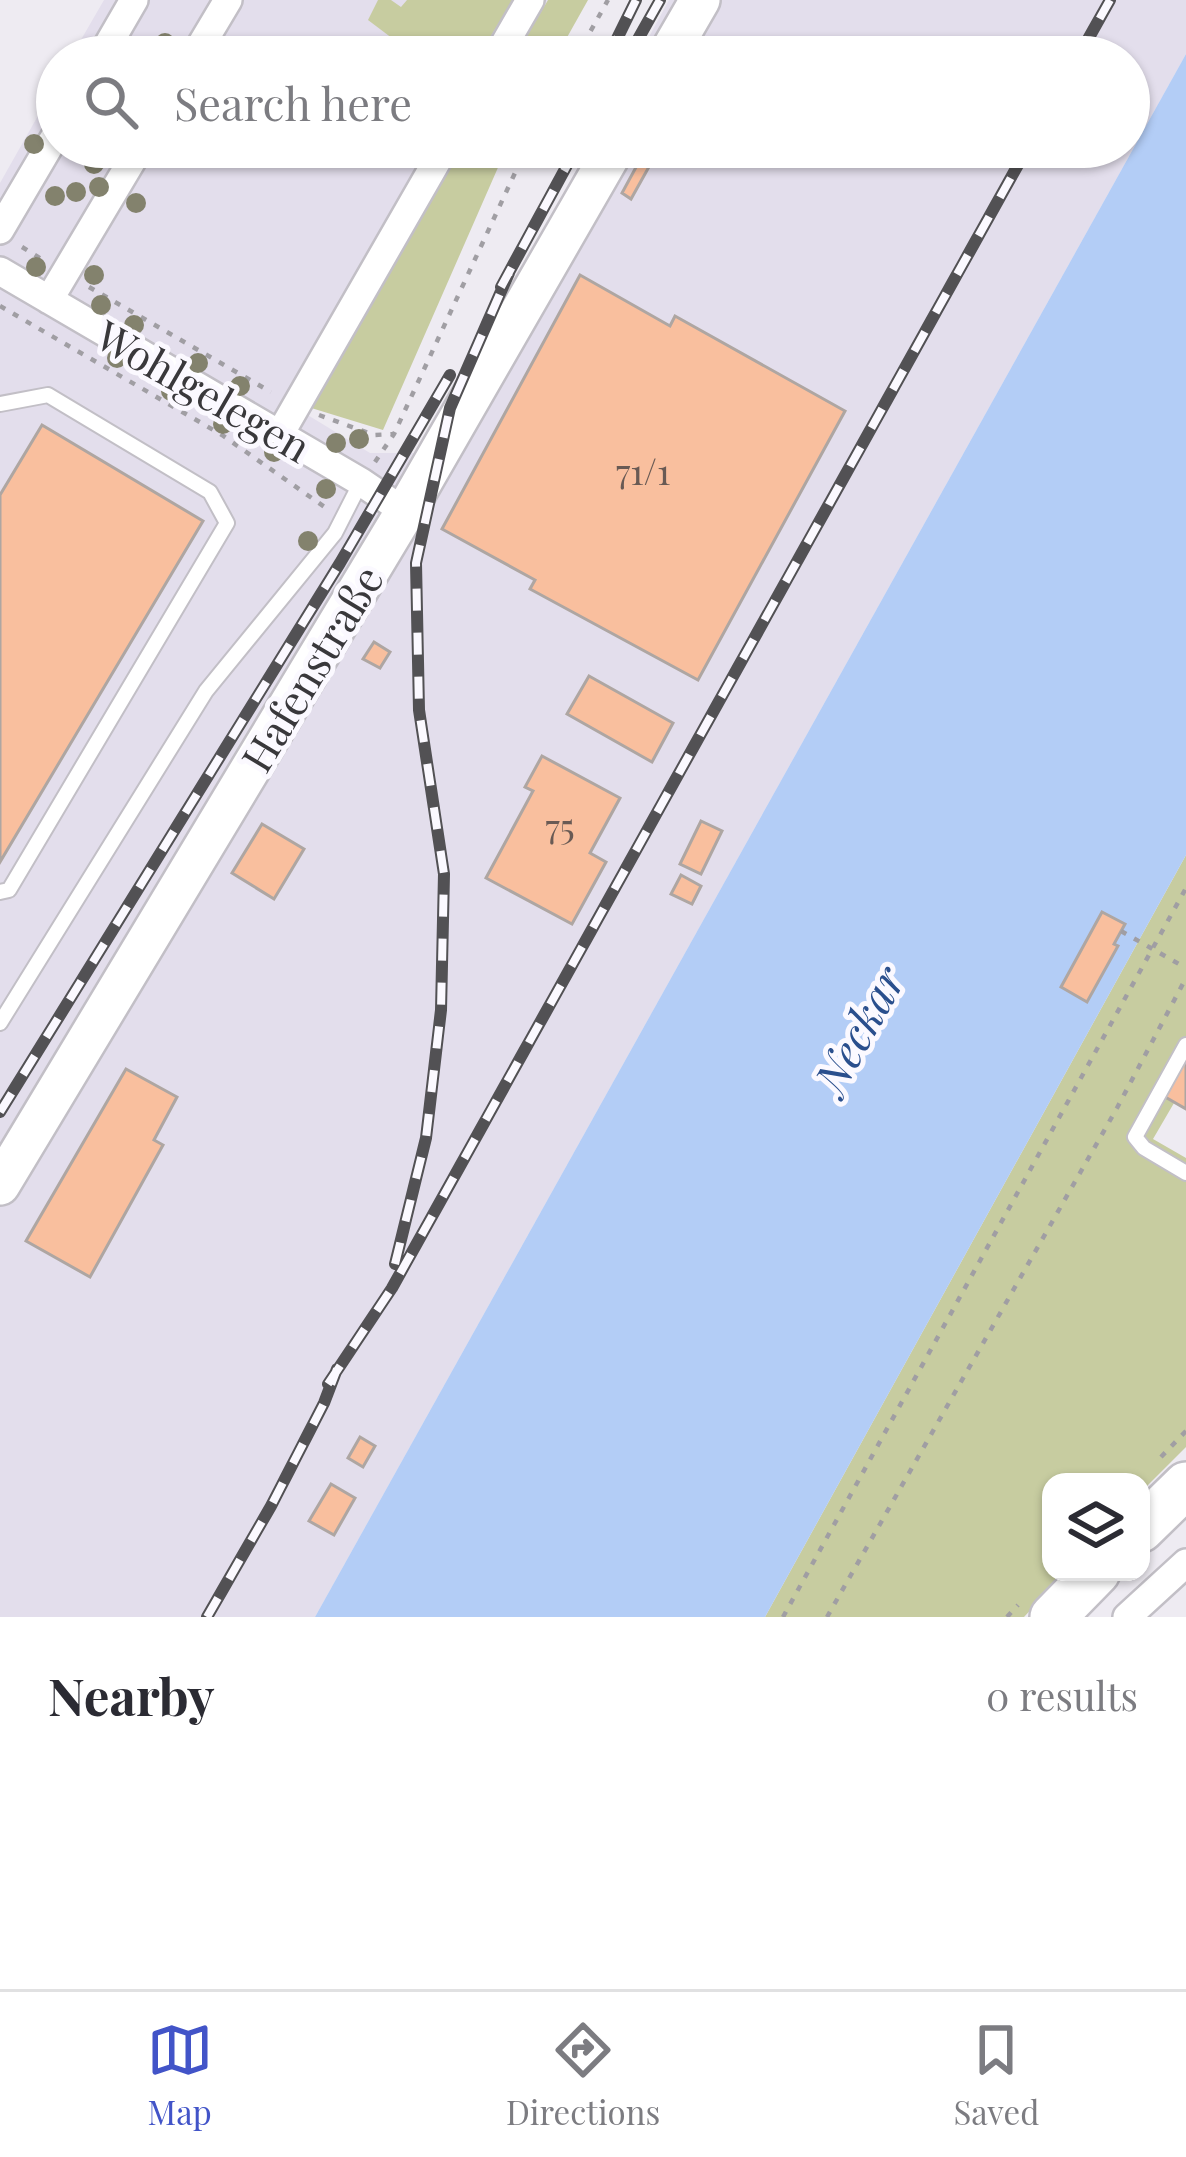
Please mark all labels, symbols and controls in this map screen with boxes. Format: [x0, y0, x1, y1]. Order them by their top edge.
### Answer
search box [36, 36, 1150, 168]
icon: search [78, 69, 144, 135]
text: Search here [174, 72, 412, 132]
street label: Wohlgelegen [86, 306, 321, 474]
house number: 71/1 [616, 446, 670, 494]
street label: Hafenstraße [227, 555, 395, 781]
house number: 75 [545, 801, 575, 849]
water label: Neckar [796, 953, 917, 1107]
map controls [1042, 1473, 1150, 1581]
button: layers [1042, 1473, 1150, 1581]
text: Nearby [48, 1661, 214, 1729]
text: 0 results [986, 1669, 1138, 1721]
tab: Map [147, 2017, 213, 2133]
tab: Directions [506, 2017, 660, 2133]
tab: Saved [954, 2017, 1039, 2133]

